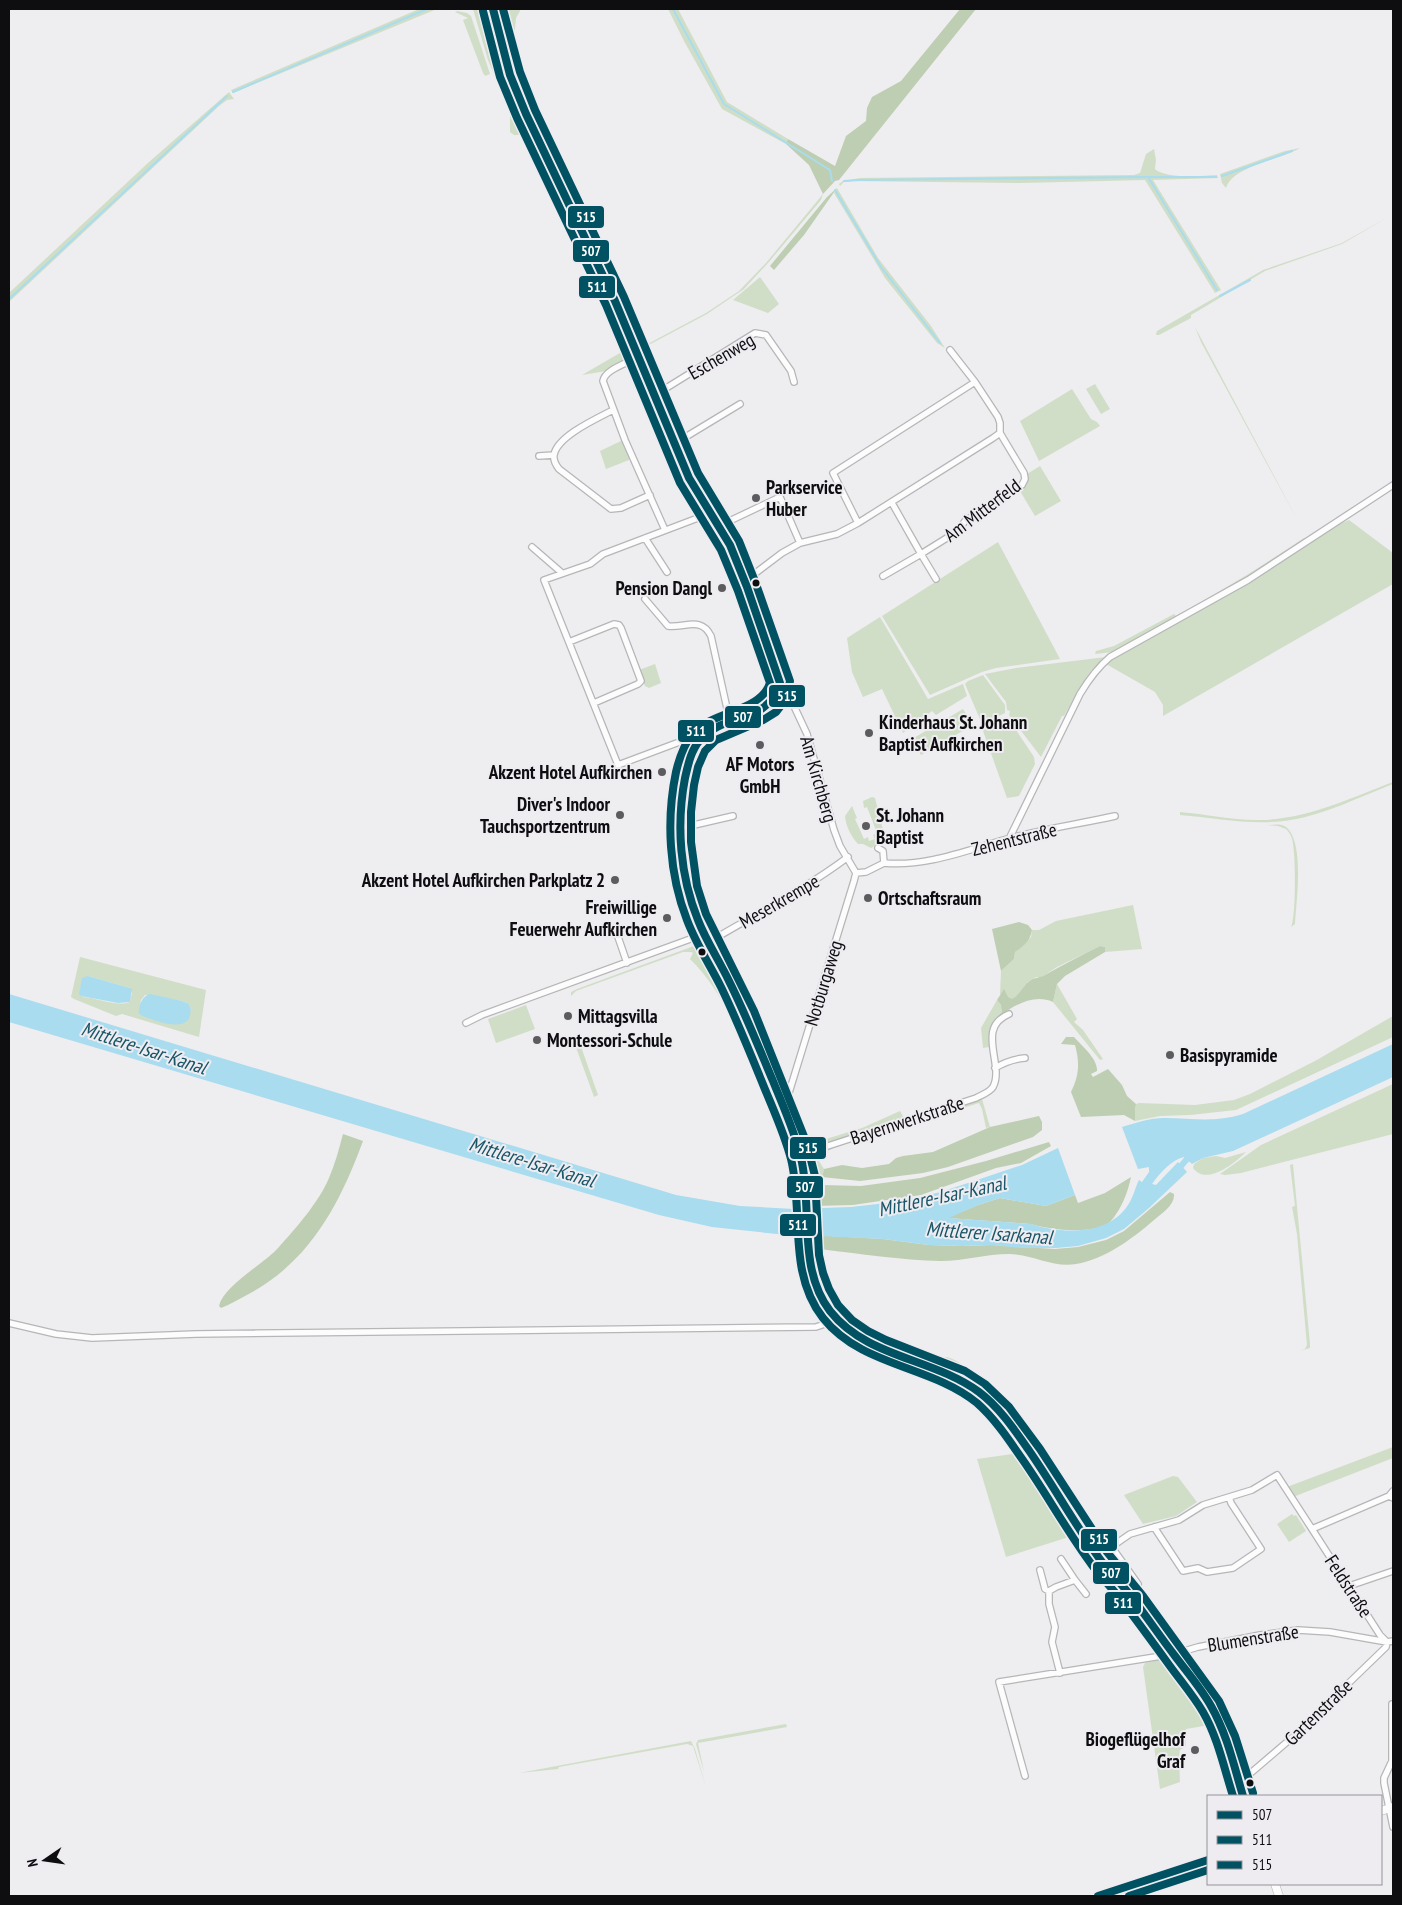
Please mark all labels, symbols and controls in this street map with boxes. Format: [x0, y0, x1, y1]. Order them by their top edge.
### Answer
line badge: 515 [567, 205, 605, 229]
text: 515 [576, 208, 596, 226]
line badge: 507 [572, 239, 610, 263]
text: 507 [581, 242, 601, 260]
line badge: 511 [578, 275, 616, 299]
text: 511 [587, 278, 607, 296]
street label: Eschenweg [683, 327, 759, 385]
street label: Am Mitterfeld [939, 473, 1025, 547]
place label: Parkservice Huber [766, 475, 843, 521]
marker: Parkservice Huber [750, 492, 762, 504]
place label: Pension Dangl [615, 576, 712, 600]
unlabelled marker [751, 578, 761, 588]
marker: Pension Dangl [716, 582, 728, 594]
line badge: 515 [768, 684, 806, 708]
text: 515 [777, 687, 797, 705]
line badge: 507 [724, 705, 762, 729]
text: 507 [733, 708, 753, 726]
place label: Kinderhaus St. Johann Baptist Aufkirchen [879, 710, 1027, 756]
line badge: 511 [677, 719, 715, 743]
text: 511 [686, 722, 706, 740]
marker: Kinderhaus St. Johann Baptist Aufkirchen [863, 727, 875, 739]
street label: Am Kirchberg [795, 733, 843, 825]
marker: AF Motors GmbH [754, 739, 766, 751]
place label: AF Motors GmbH [725, 752, 795, 798]
place label: Akzent Hotel Aufkirchen [488, 760, 652, 784]
marker: Akzent Hotel Aufkirchen [656, 766, 668, 778]
place label: Diver's Indoor Tauchsportzentrum [480, 792, 610, 838]
place label: St. Johann Baptist [876, 803, 944, 849]
marker: Diver's Indoor Tauchsportzentrum [614, 809, 626, 821]
street label: Zehentstraße [969, 817, 1059, 861]
marker: St. Johann Baptist [860, 820, 872, 832]
place label: Akzent Hotel Aufkirchen Parkplatz 2 [361, 868, 605, 892]
street label: Meserkrempe [735, 868, 823, 933]
marker: Akzent Hotel Aufkirchen Parkplatz 2 [609, 874, 621, 886]
place label: Ortschaftsraum [878, 886, 981, 910]
marker: Ortschaftsraum [862, 892, 874, 904]
place label: Freiwillige Feuerwehr Aufkirchen [509, 895, 657, 941]
marker: Freiwillige Feuerwehr Aufkirchen [661, 912, 673, 924]
street label: Notburgaweg [799, 937, 847, 1029]
unlabelled marker [697, 947, 707, 957]
place label: Mittagsvilla [578, 1004, 658, 1028]
marker: Mittagsvilla [562, 1010, 574, 1022]
water label: Mittlere-Isar-Kanal [78, 1016, 212, 1081]
place label: Montessori-Schule [547, 1028, 672, 1052]
marker: Montessori-Schule [531, 1034, 543, 1046]
place label: Basispyramide [1180, 1043, 1278, 1067]
marker: Basispyramide [1164, 1049, 1176, 1061]
street label: Bayernwerkstraße [847, 1090, 967, 1150]
water label: Mittlere-Isar-Kanal [466, 1131, 600, 1194]
line badge: 515 [789, 1136, 827, 1160]
text: 515 [798, 1139, 818, 1157]
water label: Mittlere-Isar-Kanal [876, 1169, 1011, 1222]
line badge: 507 [786, 1175, 824, 1199]
text: 507 [795, 1178, 815, 1196]
line badge: 511 [779, 1213, 817, 1237]
text: 511 [788, 1216, 808, 1234]
water label: Mittlerer Isarkanal [925, 1216, 1055, 1251]
line badge: 515 [1080, 1528, 1118, 1552]
text: 515 [1089, 1530, 1109, 1548]
street label: Feldstraße [1320, 1550, 1378, 1622]
line badge: 507 [1092, 1561, 1130, 1585]
text: 507 [1101, 1564, 1121, 1582]
line badge: 511 [1104, 1591, 1142, 1615]
text: 511 [1113, 1594, 1133, 1612]
street label: Blumenstraße [1206, 1619, 1300, 1657]
street label: Gartenstraße [1279, 1674, 1357, 1750]
place label: Biogeflügelhof Graf [1086, 1727, 1186, 1773]
marker: Biogeflügelhof Graf [1189, 1744, 1201, 1756]
unlabelled marker [1245, 1778, 1255, 1788]
legend [1207, 1795, 1382, 1885]
text: 507 [1252, 1805, 1272, 1824]
text: 511 [1252, 1830, 1272, 1849]
north arrow [20, 1835, 70, 1885]
text: 515 [1252, 1855, 1272, 1874]
text: N [23, 1857, 42, 1869]

